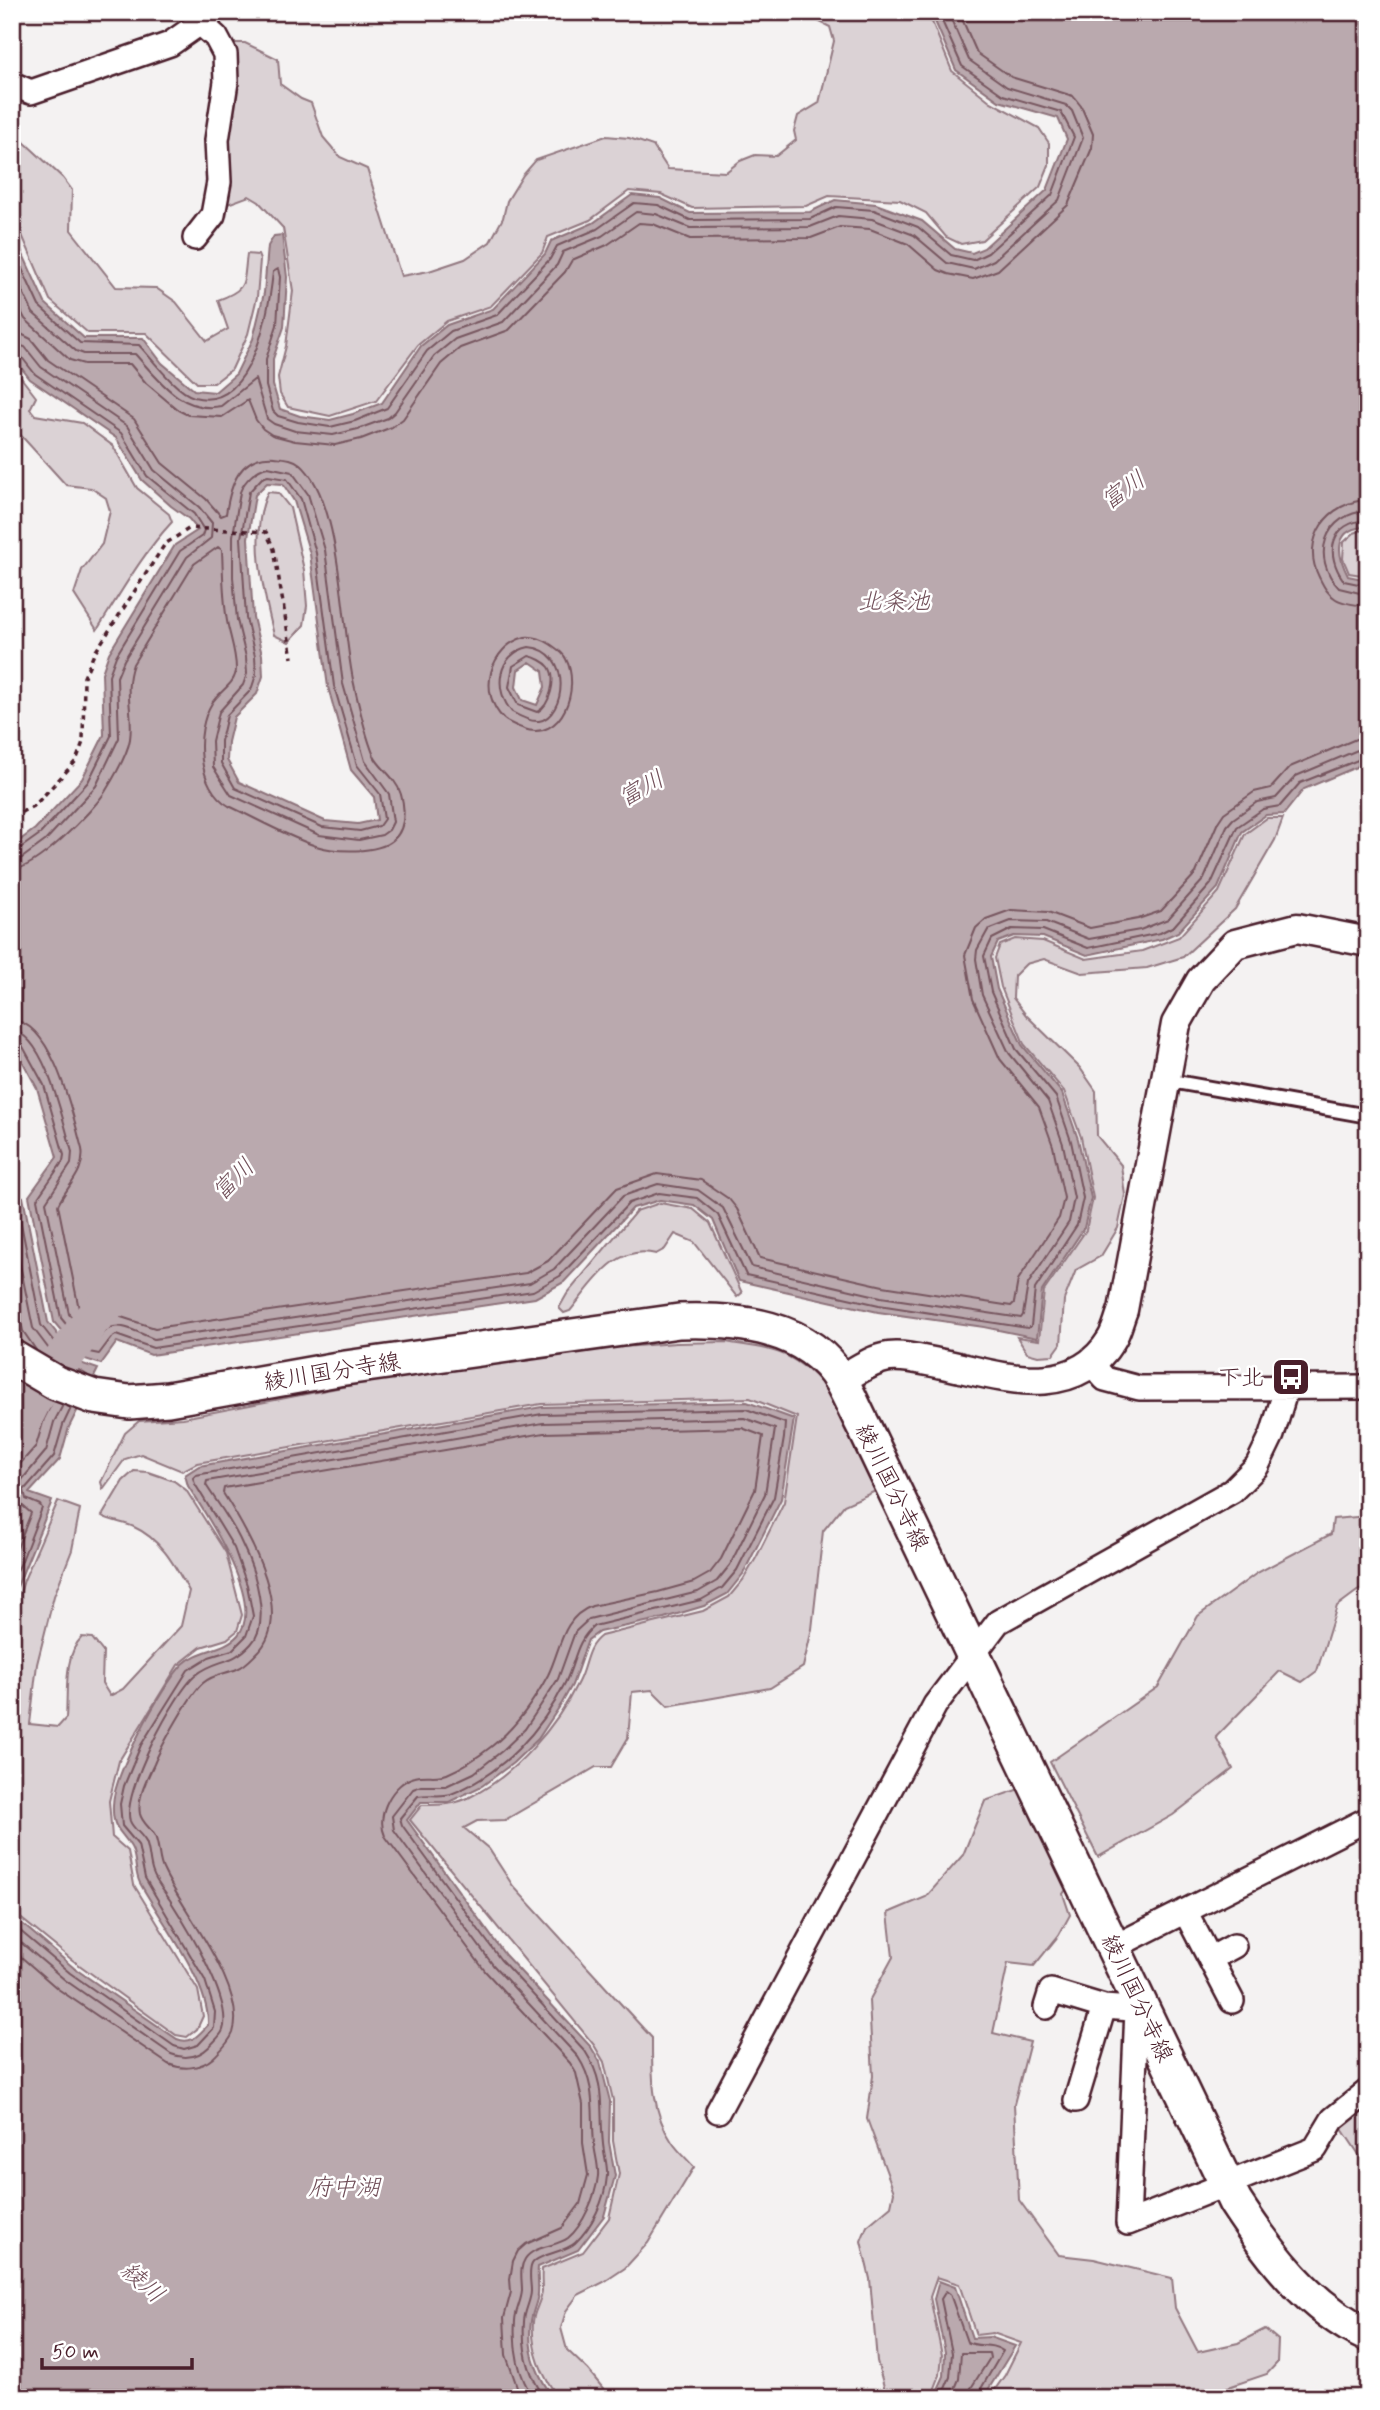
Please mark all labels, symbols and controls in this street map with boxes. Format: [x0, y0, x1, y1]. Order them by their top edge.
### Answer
water label: 富川 [1095, 465, 1152, 518]
water label: 北条池 [858, 587, 931, 618]
water label: 富川 [613, 764, 670, 815]
water label: 富川 [206, 1152, 262, 1208]
street label: 綾川国分寺線 [262, 1347, 403, 1399]
bus stop icon: 下北 [1270, 1356, 1312, 1398]
place label: 下北 [1218, 1364, 1264, 1394]
street label: 綾川国分寺線 [847, 1419, 935, 1556]
street label: 綾川国分寺線 [1093, 1930, 1179, 2068]
water label: 府中湖 [308, 2173, 382, 2204]
water label: 綾川 [114, 2256, 170, 2311]
scale bar [42, 2326, 192, 2370]
text: 50 m [52, 2338, 99, 2366]

